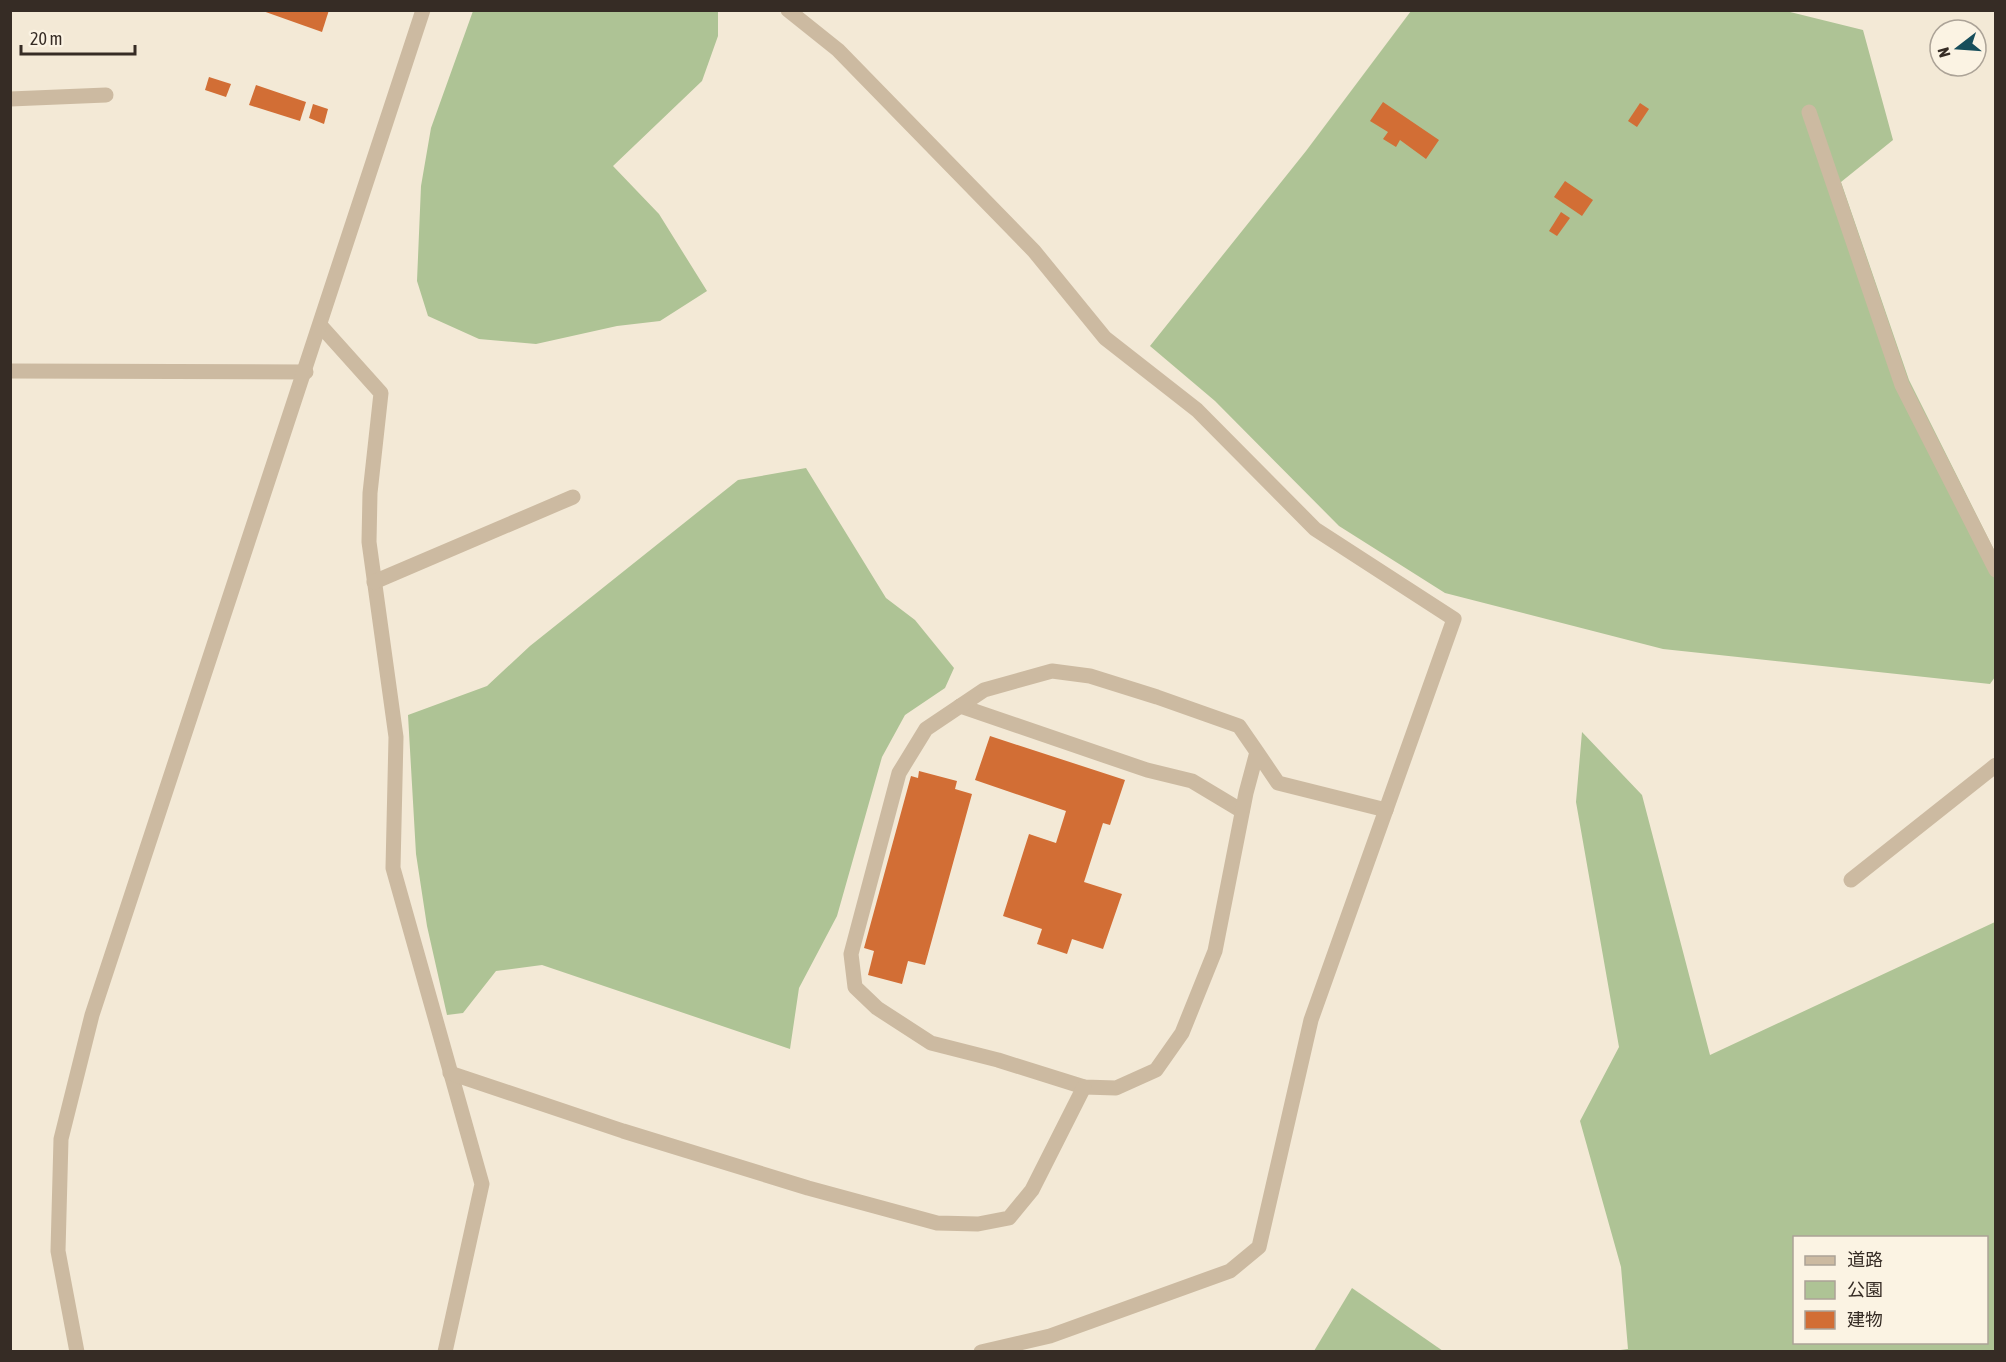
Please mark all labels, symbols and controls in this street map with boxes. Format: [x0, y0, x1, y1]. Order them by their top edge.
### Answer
scale bar [21, 18, 135, 56]
north arrow [1928, 18, 1988, 78]
text: 20 m [30, 28, 62, 49]
text: N [1934, 45, 1954, 60]
legend [1793, 1236, 1988, 1344]
text: 道路 [1847, 1249, 1883, 1270]
text: 公園 [1847, 1279, 1883, 1300]
text: 建物 [1847, 1309, 1883, 1330]

